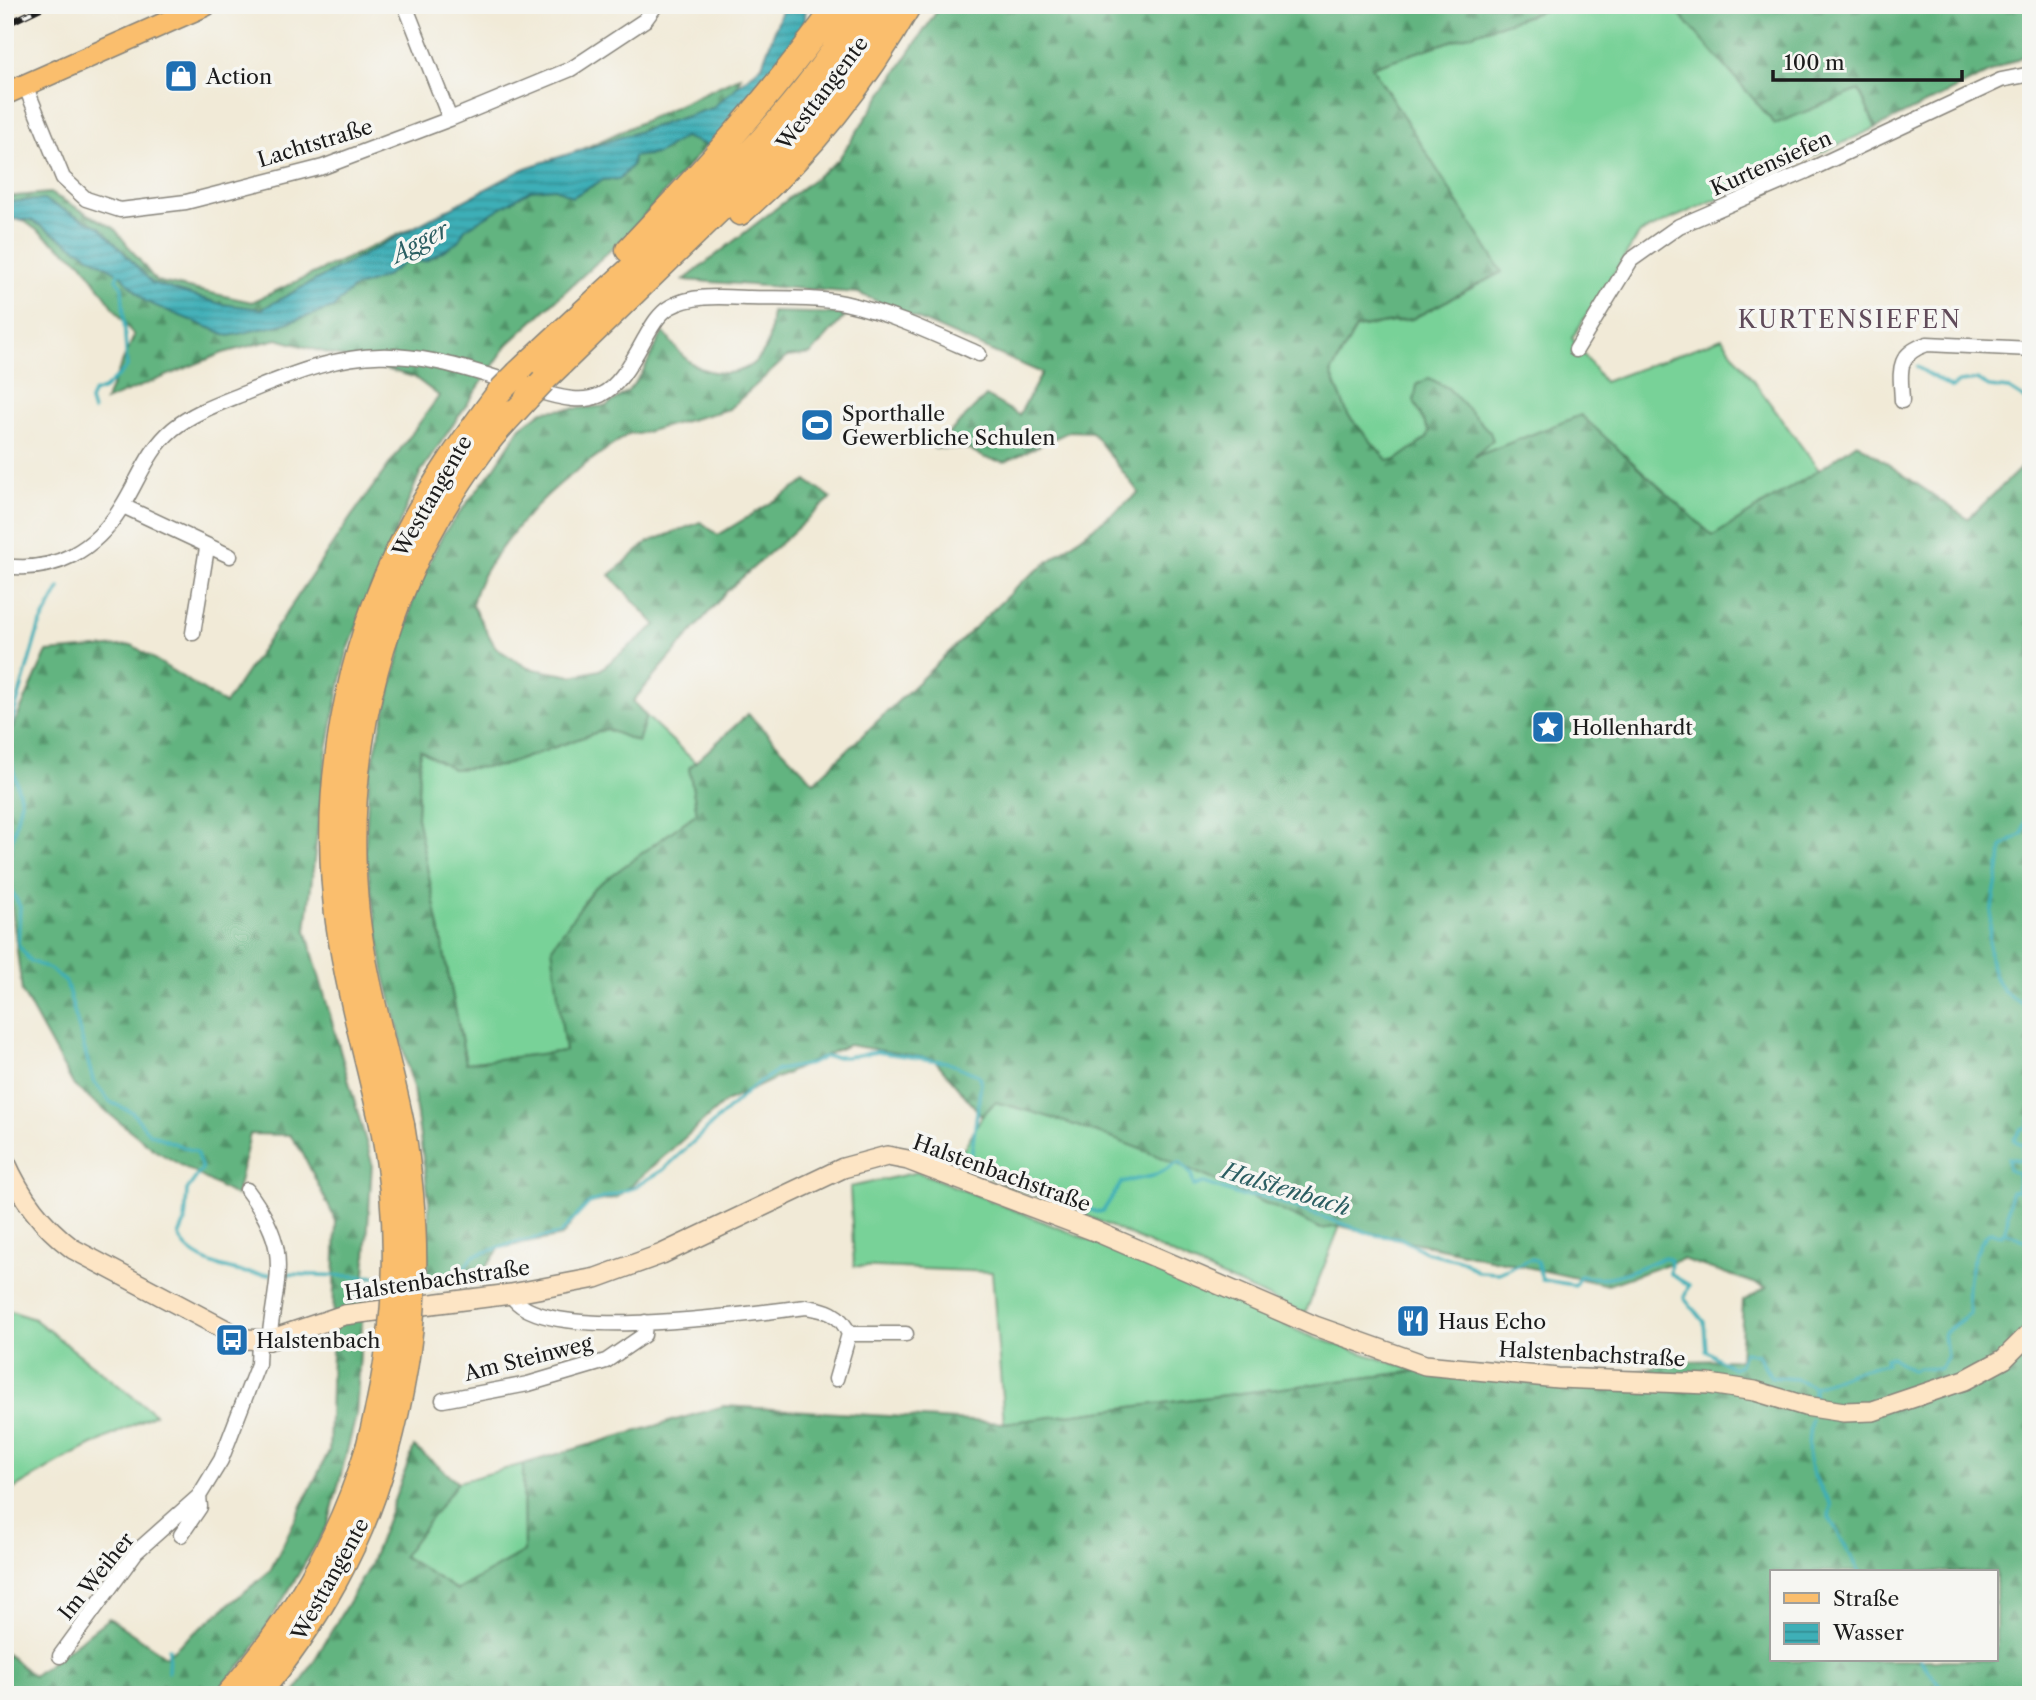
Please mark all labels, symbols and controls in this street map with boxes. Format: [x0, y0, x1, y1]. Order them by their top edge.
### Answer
street label: Westtangente [770, 31, 873, 156]
scale bar [1773, 38, 1962, 82]
text: 100 m [1784, 50, 1845, 75]
shop icon: Action [162, 57, 200, 95]
place label: Action [205, 64, 272, 89]
street label: Lachtstraße [254, 114, 376, 172]
street label: Kurtensiefen [1707, 125, 1835, 201]
water label: Agger [384, 215, 455, 270]
district label: KURTENSIEFEN [1738, 305, 1962, 334]
place label: Sporthalle Gewerbliche Schulen [842, 401, 1055, 450]
sports icon: Sporthalle Gewerbliche Schulen [798, 406, 836, 444]
street label: Westtangente [387, 431, 477, 562]
place icon: Hollenhardt [1529, 708, 1567, 746]
place label: Hollenhardt [1572, 715, 1693, 740]
street label: Halstenbachstraße [910, 1129, 1094, 1217]
water label: Halstenbach [1217, 1156, 1353, 1222]
street label: Halstenbachstraße [343, 1255, 531, 1305]
restaurant icon: Haus Echo [1394, 1302, 1432, 1340]
place label: Haus Echo [1438, 1309, 1546, 1334]
bus stop icon: Halstenbach [213, 1321, 251, 1359]
place label: Halstenbach [256, 1328, 380, 1353]
street label: Am Steinweg [460, 1330, 596, 1386]
street label: Halstenbachstraße [1498, 1337, 1686, 1371]
street label: Westtangente [286, 1513, 374, 1645]
street label: Im Weiher [53, 1527, 139, 1625]
legend [1770, 1570, 1997, 1662]
text: Straße [1833, 1586, 1899, 1611]
text: Wasser [1832, 1620, 1904, 1645]

